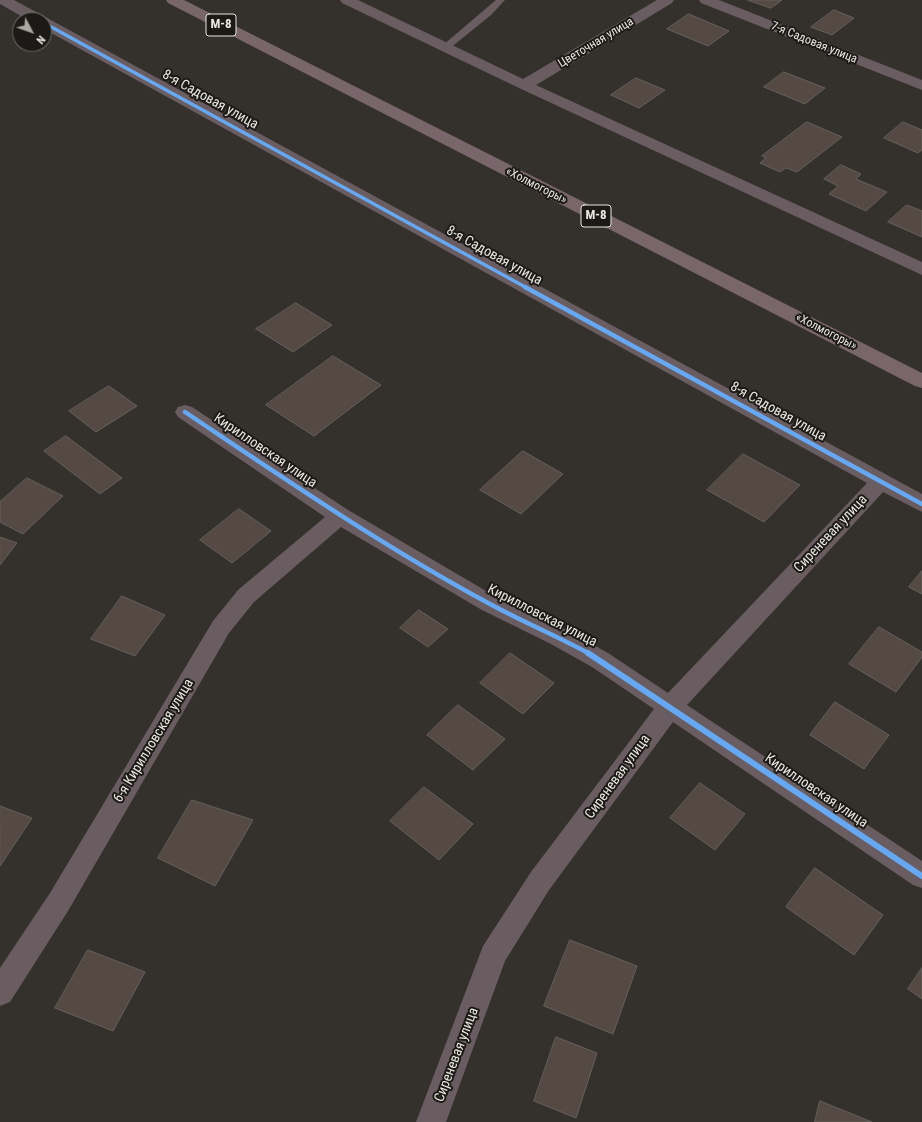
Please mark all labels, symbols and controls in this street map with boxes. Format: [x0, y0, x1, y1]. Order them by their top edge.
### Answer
north arrow [12, 12, 52, 52]
road number: М-8 [206, 14, 236, 36]
street label: Цветочная улица [556, 15, 636, 71]
street label: 7-я Садовая улица [769, 19, 859, 67]
text: N [34, 33, 48, 46]
street label: 8-я Садовая улица [159, 67, 261, 133]
street label: «Холмогоры» [503, 164, 569, 208]
road number: М-8 [581, 205, 611, 227]
street label: 8-я Садовая улица [443, 223, 545, 289]
street label: «Холмогоры» [793, 310, 859, 354]
street label: 8-я Садовая улица [727, 379, 829, 445]
street label: Кирилловская улица [210, 410, 320, 492]
street label: Сиреневая улица [791, 492, 871, 576]
street label: Кирилловская улица [484, 581, 600, 651]
street label: 6-я Кирилловская улица [110, 676, 198, 806]
street label: Сиреневая улица [582, 732, 654, 822]
street label: Кирилловская улица [761, 750, 871, 832]
street label: Сиреневая улица [431, 1005, 483, 1105]

